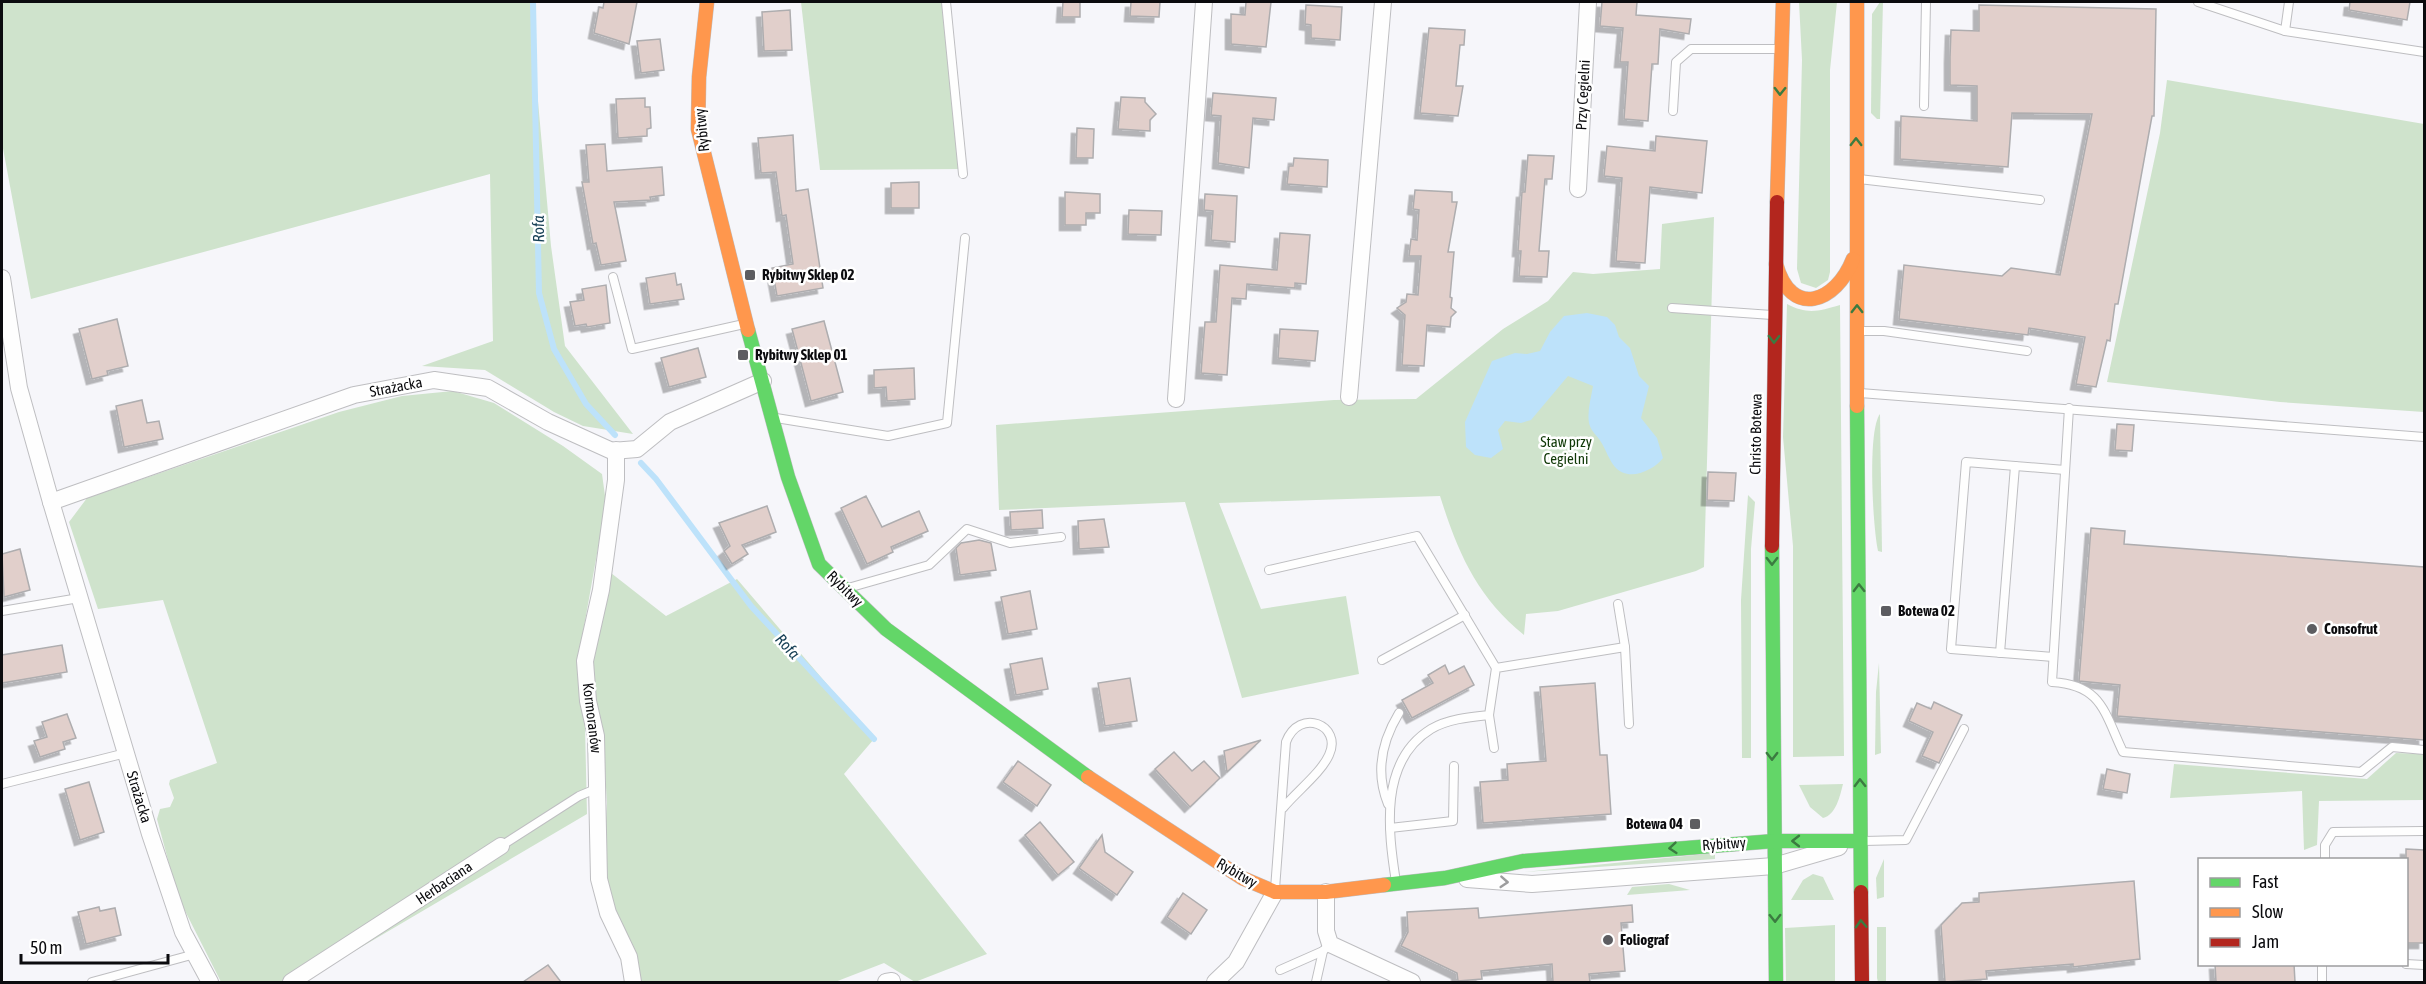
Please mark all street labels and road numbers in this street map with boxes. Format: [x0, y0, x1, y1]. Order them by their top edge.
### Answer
street label: Przy Cegielni [1572, 59, 1593, 131]
street label: Rybitwy [691, 107, 712, 153]
street label: Strażacka [368, 373, 424, 400]
street label: Christo Botewa [1746, 393, 1765, 475]
street label: Rybitwy [824, 567, 867, 610]
street label: Kormoranów [580, 682, 605, 754]
street label: Strażacka [124, 769, 155, 825]
street label: Rybitwy [1702, 833, 1746, 854]
street label: Rybitwy [1214, 854, 1260, 891]
street label: Herbaciana [412, 858, 475, 908]

